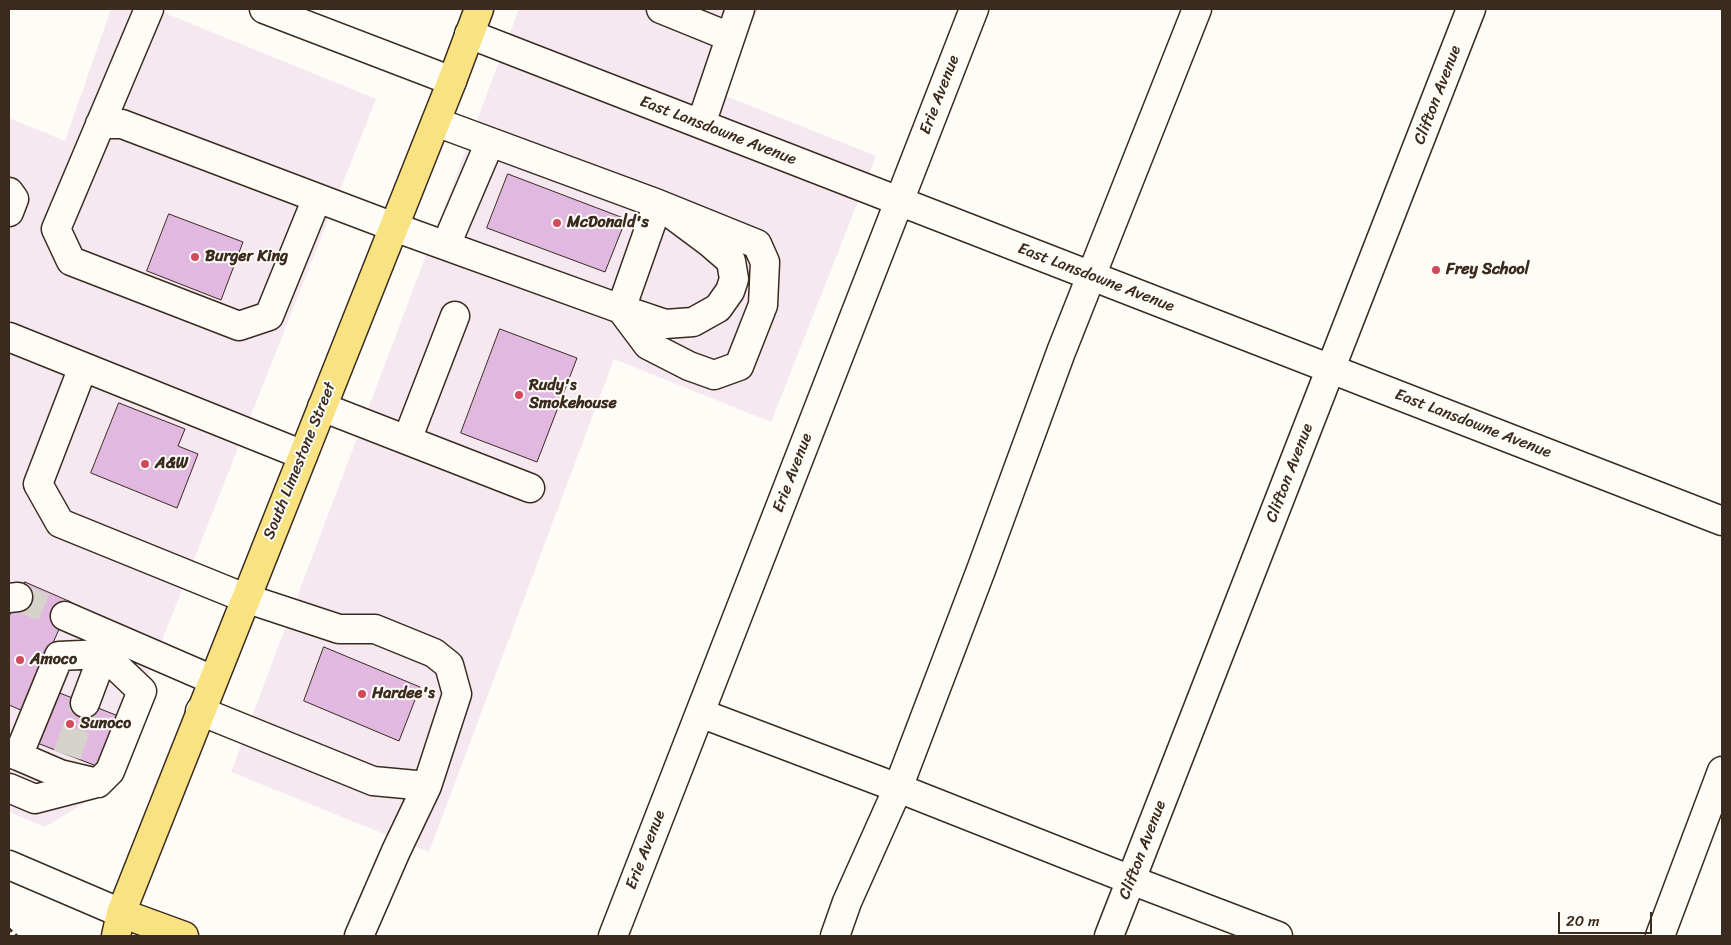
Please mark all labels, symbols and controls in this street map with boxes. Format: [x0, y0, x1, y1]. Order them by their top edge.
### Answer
street label: Clifton Avenue [1410, 43, 1466, 147]
street label: Erie Avenue [916, 53, 964, 137]
street label: East Lansdowne Avenue [637, 92, 799, 170]
place label: McDonald's [567, 213, 649, 233]
marker: McDonald's [551, 217, 563, 229]
street label: East Lansdowne Avenue [1015, 239, 1177, 317]
place label: Burger King [205, 247, 288, 267]
marker: Burger King [189, 251, 201, 263]
place label: Frey School [1446, 260, 1529, 280]
marker: Frey School [1430, 264, 1442, 276]
place label: Rudy's Smokehouse [529, 376, 617, 414]
street label: South Limestone Street [260, 380, 340, 542]
street label: East Lansdowne Avenue [1392, 385, 1554, 463]
marker: Rudy's Smokehouse [513, 389, 525, 401]
street label: Clifton Avenue [1262, 421, 1318, 525]
street label: Erie Avenue [769, 431, 817, 515]
place label: A&W [155, 454, 188, 474]
marker: A&W [139, 458, 151, 470]
place label: Amoco [30, 650, 77, 670]
marker: Amoco [14, 654, 26, 666]
place label: Hardee's [372, 684, 435, 704]
marker: Hardee's [356, 688, 368, 700]
place label: Sunoco [80, 714, 131, 734]
marker: Sunoco [64, 718, 76, 730]
street label: Clifton Avenue [1115, 798, 1171, 902]
street label: Erie Avenue [622, 808, 670, 892]
scale bar [1561, 902, 1655, 934]
text: 20 m [1566, 908, 1600, 934]

